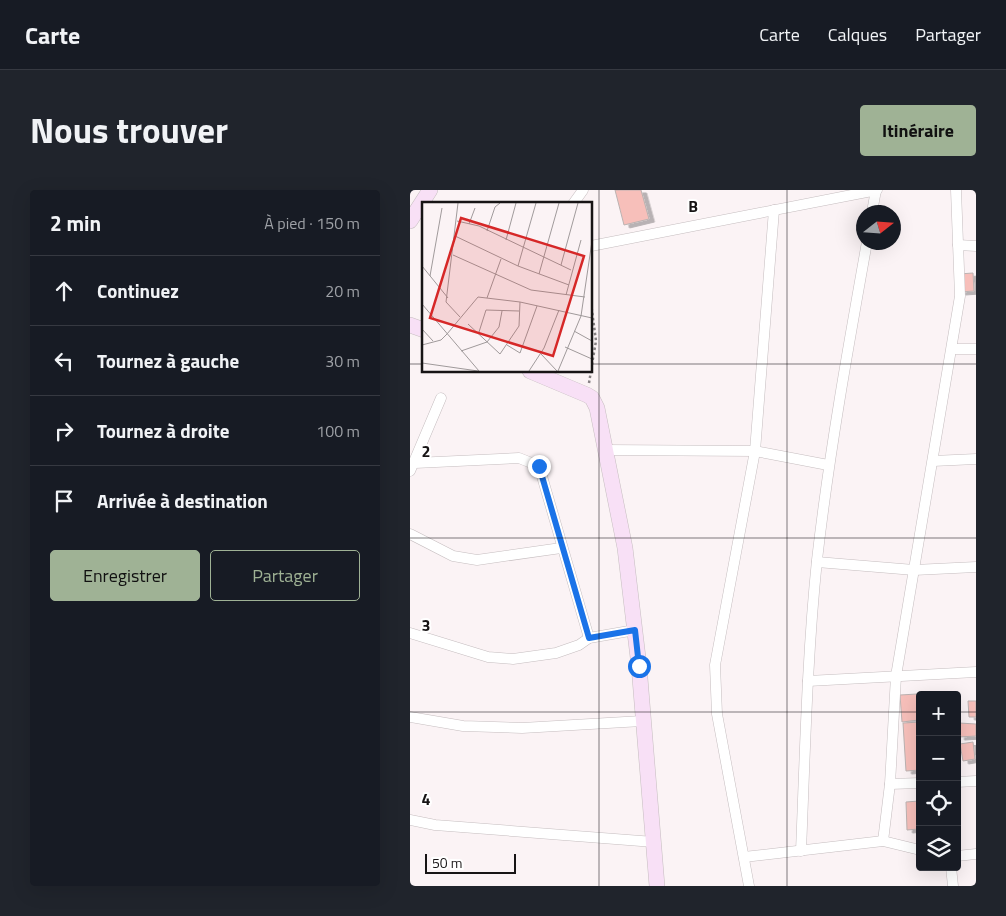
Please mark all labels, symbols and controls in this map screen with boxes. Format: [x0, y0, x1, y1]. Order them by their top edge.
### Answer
text: Carte [25, 17, 80, 53]
text: Carte [759, 21, 800, 48]
text: Calques [828, 21, 887, 48]
text: Partager [915, 21, 981, 48]
text: Nous trouver [30, 103, 228, 157]
button: Itinéraire [860, 105, 976, 156]
text: B [688, 194, 698, 218]
inset map [422, 202, 592, 372]
north arrow [856, 205, 901, 250]
text: 2 min [50, 207, 101, 239]
text: À pied · 150 m [264, 211, 360, 235]
text: Continuez [97, 276, 179, 305]
icon: ahead [50, 277, 78, 305]
text: 20 m [325, 279, 360, 303]
text: Tournez à gauche [97, 346, 239, 375]
icon: left [50, 347, 78, 375]
text: 30 m [325, 349, 360, 373]
text: Tournez à droite [97, 416, 229, 445]
icon: right [50, 417, 78, 445]
text: 100 m [316, 419, 360, 443]
text: 2 [422, 439, 430, 463]
route end [528, 455, 551, 478]
text: Arrivée à destination [97, 486, 268, 515]
icon: arrive [50, 487, 78, 515]
button: Enregistrer [50, 550, 200, 601]
button: Partager [210, 550, 360, 601]
text: 3 [422, 613, 430, 637]
route start [628, 655, 651, 678]
map controls [916, 691, 961, 871]
button: + [916, 691, 961, 736]
button: − [916, 736, 961, 781]
button: locate [916, 781, 961, 826]
text: 4 [422, 787, 431, 811]
button: layers [916, 826, 961, 871]
scale bar [425, 851, 516, 874]
text: 50 m [432, 852, 462, 873]

